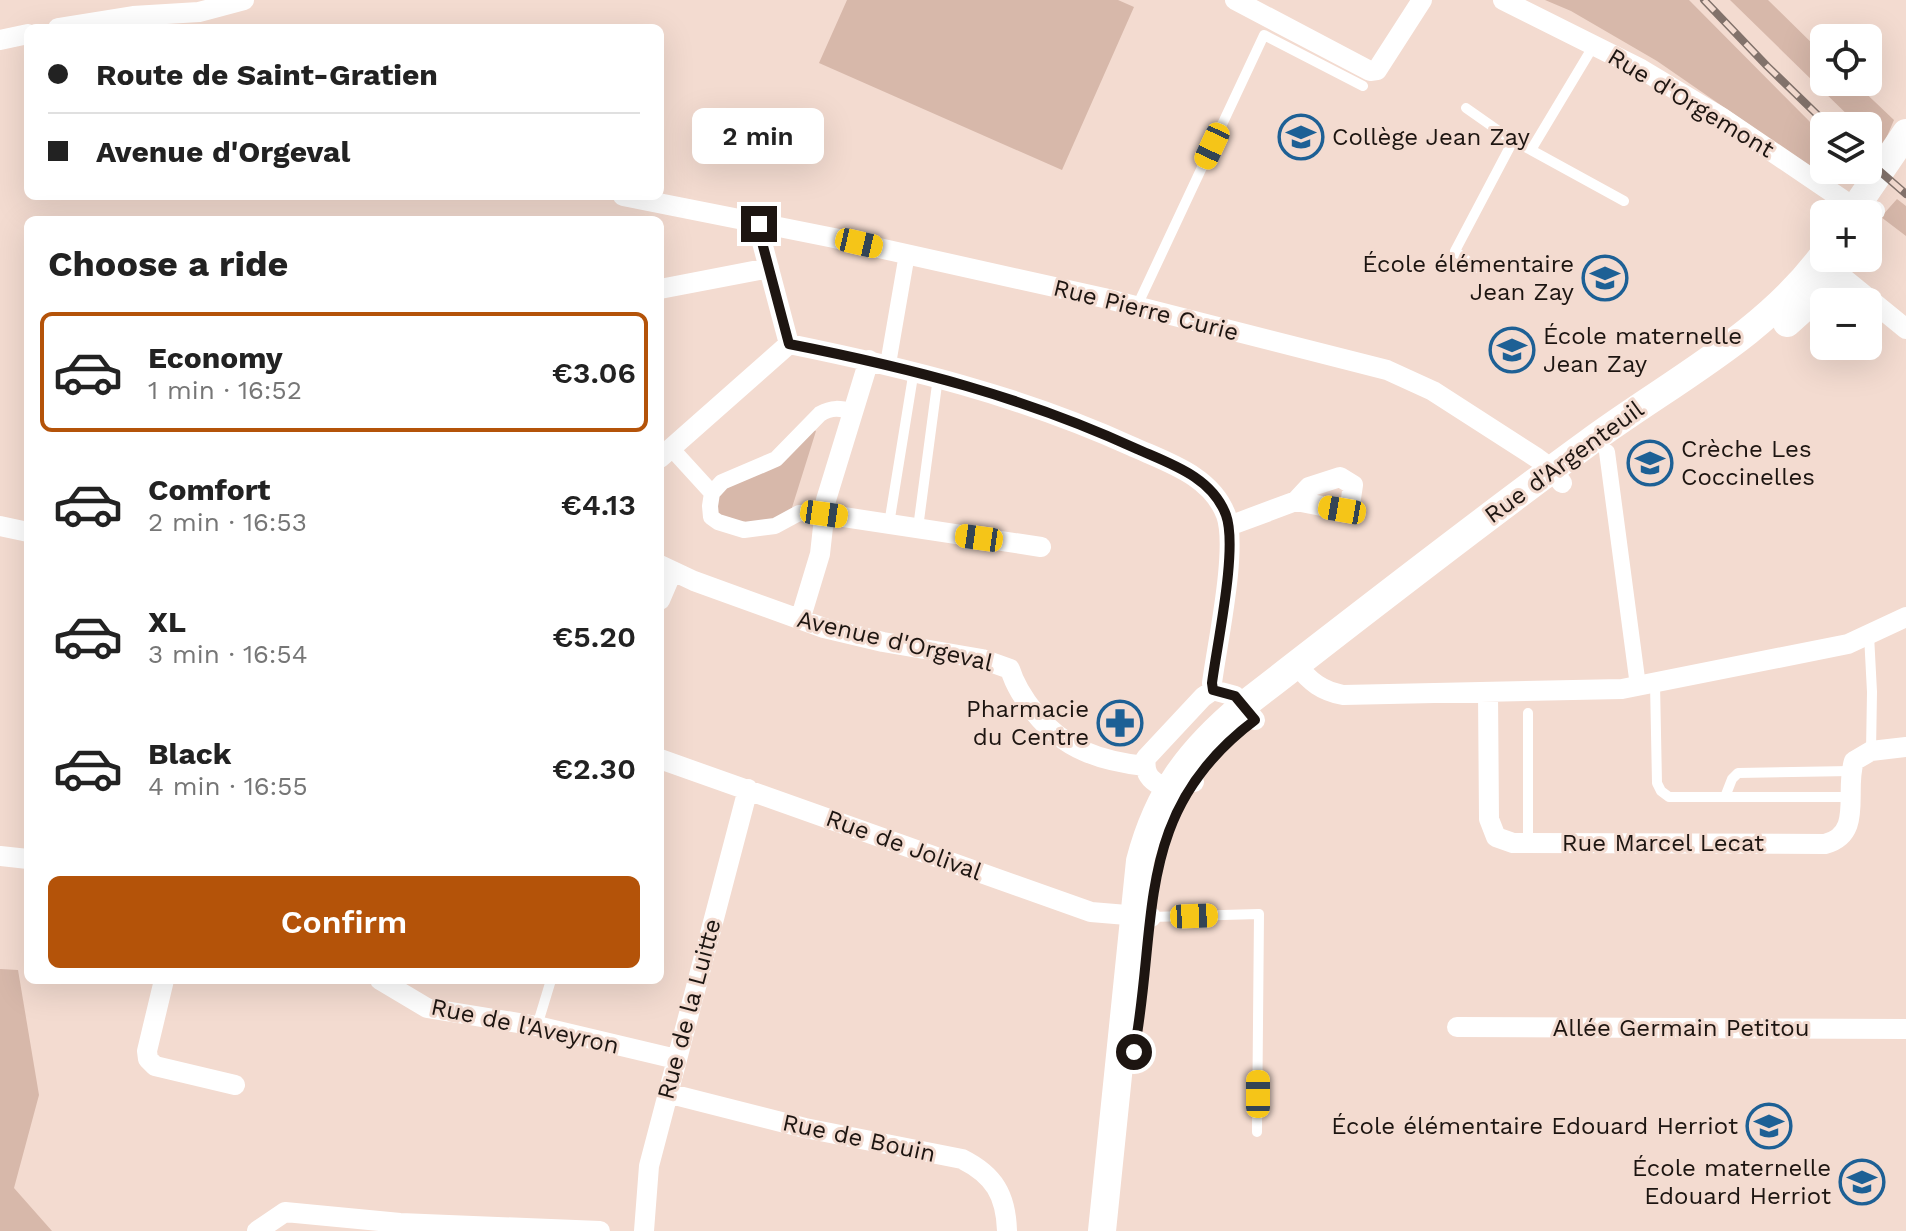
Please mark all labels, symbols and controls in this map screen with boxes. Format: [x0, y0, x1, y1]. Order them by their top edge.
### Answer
map controls [1810, 24, 1882, 360]
button: locate [1810, 24, 1882, 96]
street label: Rue d'Orgemont [1603, 42, 1779, 164]
text: Route de Saint-Gratien [96, 57, 438, 92]
callout: 2 min [693, 108, 825, 164]
button: layers [1810, 112, 1882, 184]
school or university icon: Collège Jean Zay [1277, 113, 1325, 161]
car [1191, 119, 1233, 173]
text: 2 min [722, 121, 794, 151]
place label: Collège Jean Zay [1332, 123, 1530, 151]
text: Avenue d'Orgeval [96, 134, 350, 169]
button: + [1810, 200, 1882, 272]
route end [741, 206, 777, 242]
car [833, 226, 885, 260]
text: Choose a ride [48, 243, 288, 285]
place label: École élémentaire Jean Zay [1362, 250, 1575, 306]
school or university icon: École élémentaire Jean Zay [1581, 254, 1629, 302]
street label: Rue Pierre Curie [1050, 273, 1242, 347]
button: − [1810, 288, 1882, 360]
place label: École maternelle Jean Zay [1543, 322, 1742, 378]
school or university icon: École maternelle Jean Zay [1488, 326, 1536, 374]
icon: car [52, 336, 124, 408]
text: Economy [148, 340, 283, 375]
text: €3.06 [552, 355, 636, 390]
text: 1 min · 16:52 [148, 375, 302, 405]
street label: Rue d'Argenteuil [1479, 395, 1649, 529]
place label: Crèche Les Coccinelles [1681, 435, 1815, 491]
school or university icon: Crèche Les Coccinelles [1626, 439, 1674, 487]
icon: car [52, 468, 124, 540]
text: Comfort [148, 472, 270, 507]
text: €4.13 [561, 487, 636, 522]
car [1316, 494, 1368, 526]
car [799, 499, 849, 529]
text: 2 min · 16:53 [148, 507, 307, 537]
car [954, 523, 1004, 553]
icon: car [52, 600, 124, 672]
text: XL [148, 604, 186, 639]
street label: Avenue d'Orgeval [794, 605, 996, 677]
text: €5.20 [552, 619, 636, 654]
text: 3 min · 16:54 [148, 639, 308, 669]
place label: Pharmacie du Centre [966, 695, 1089, 751]
pharmacy icon: Pharmacie du Centre [1096, 699, 1144, 747]
icon: car [52, 732, 124, 804]
text: Black [148, 736, 232, 771]
text: €2.30 [552, 751, 636, 786]
text: 4 min · 16:55 [148, 771, 308, 801]
street label: Rue de Jolival [822, 804, 986, 886]
street label: Rue Marcel Lecat [1562, 829, 1764, 857]
button: Confirm [48, 876, 640, 968]
car [1170, 903, 1218, 929]
street label: Rue de la Luitte [651, 916, 727, 1102]
street label: Rue de l'Aveyron [428, 992, 622, 1060]
street label: Allée Germain Petitou [1553, 1014, 1809, 1042]
route start [1116, 1034, 1152, 1070]
car [1246, 1070, 1270, 1118]
school or university icon: École élémentaire Edouard Herriot [1745, 1102, 1793, 1150]
street label: Rue de Bouin [780, 1108, 938, 1168]
place label: École élémentaire Edouard Herriot [1331, 1112, 1738, 1140]
place label: École maternelle Edouard Herriot [1632, 1154, 1831, 1210]
school or university icon: École maternelle Edouard Herriot [1838, 1158, 1886, 1206]

